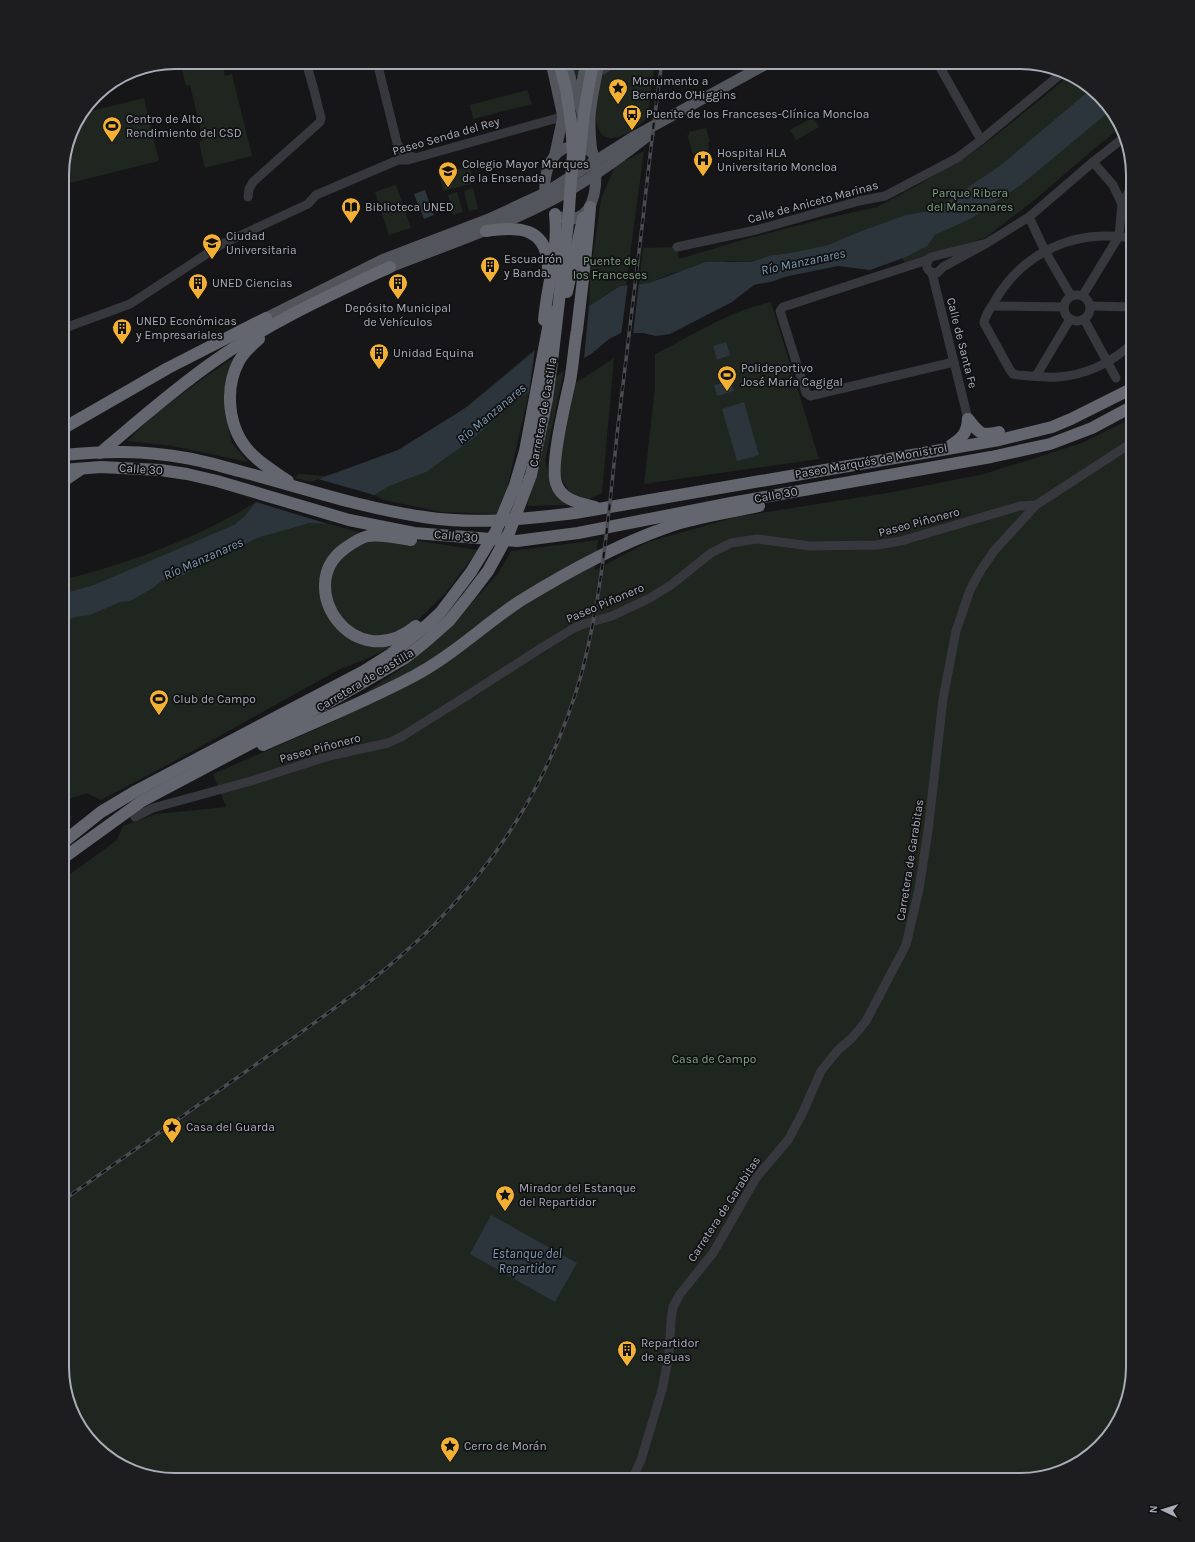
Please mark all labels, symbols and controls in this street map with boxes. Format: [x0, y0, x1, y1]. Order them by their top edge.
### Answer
place label: Monumento a Bernardo O'Higgins [632, 74, 736, 102]
place icon: Monumento a Bernardo O'Higgins [607, 77, 629, 105]
bus stop icon: Puente de los Franceses-Clínica Moncloa [621, 103, 643, 131]
place label: Puente de los Franceses-Clínica Moncloa [646, 107, 869, 121]
place label: Centro de Alto Rendimiento del CSD [126, 112, 242, 140]
street label: Paseo Senda del Rey [391, 114, 502, 158]
sports icon: Centro de Alto Rendimiento del CSD [101, 115, 123, 143]
place label: Hospital HLA Universitario Moncloa [717, 146, 837, 174]
hospital icon: Hospital HLA Universitario Moncloa [692, 149, 714, 177]
place label: Colegio Mayor Marques de la Ensenada [462, 157, 589, 185]
school or university icon: Colegio Mayor Marques de la Ensenada [437, 160, 459, 188]
street label: Calle de Aniceto Marinas [746, 178, 880, 226]
park label: Parque Ribera del Manzanares [927, 186, 1013, 214]
library icon: Biblioteca UNED [340, 196, 362, 224]
place label: Biblioteca UNED [365, 200, 454, 214]
place label: Ciudad Universitaria [226, 229, 297, 257]
school or university icon: Ciudad Universitaria [201, 232, 223, 260]
water label: Río Manzanares [760, 245, 847, 278]
place label: Escuadrón y Banda. [503, 252, 562, 280]
park label: Puente de los Franceses [573, 254, 647, 282]
building icon: Escuadrón y Banda. [479, 255, 501, 283]
building icon: UNED Ciencias [187, 272, 209, 300]
building icon: Depósito Municipal de Vehículos [387, 272, 409, 300]
place label: UNED Ciencias [212, 276, 293, 290]
street label: Calle de Santa Fe [944, 296, 980, 390]
place label: Depósito Municipal de Vehículos [345, 301, 451, 329]
place label: UNED Económicas y Empresariales [135, 314, 237, 342]
building icon: UNED Económicas y Empresariales [111, 317, 133, 345]
building icon: Unidad Equina [368, 342, 390, 370]
place label: Unidad Equina [393, 346, 474, 360]
street label: Carretera de Castilla [526, 356, 560, 468]
place label: Polideportivo José María Cagigal [741, 361, 843, 389]
sports icon: Polideportivo José María Cagigal [716, 364, 738, 392]
water label: Río Manzanares [454, 380, 529, 447]
street label: Paseo Marqués de Monistrol [794, 441, 948, 481]
street label: Calle 30 [119, 460, 163, 478]
street label: Calle 30 [753, 484, 799, 506]
street label: Paseo Piñonero [877, 504, 961, 540]
street label: Calle 30 [434, 527, 478, 545]
water label: Río Manzanares [161, 534, 245, 583]
street label: Paseo Piñonero [564, 580, 646, 626]
street label: Carretera de Castilla [314, 645, 416, 715]
sports icon: Club de Campo [148, 688, 170, 716]
place label: Club de Campo [173, 692, 256, 706]
street label: Paseo Piñonero [278, 730, 362, 766]
street label: Carretera de Garabitas [893, 798, 927, 922]
park label: Casa de Campo [672, 1052, 756, 1066]
place icon: Casa del Guarda [161, 1116, 183, 1144]
place label: Casa del Guarda [186, 1120, 275, 1134]
street label: Carretera de Garabitas [685, 1154, 763, 1264]
place label: Mirador del Estanque del Repartidor [519, 1181, 636, 1209]
place icon: Mirador del Estanque del Repartidor [494, 1184, 516, 1212]
water label: Estanque del Repartidor [492, 1246, 562, 1276]
place label: Repartidor de aguas [641, 1336, 699, 1364]
building icon: Repartidor de aguas [616, 1339, 638, 1367]
place icon: Cerro de Morán [439, 1435, 461, 1463]
place label: Cerro de Morán [464, 1439, 547, 1453]
north arrow [1143, 1490, 1183, 1530]
text: N [1147, 1505, 1160, 1514]

